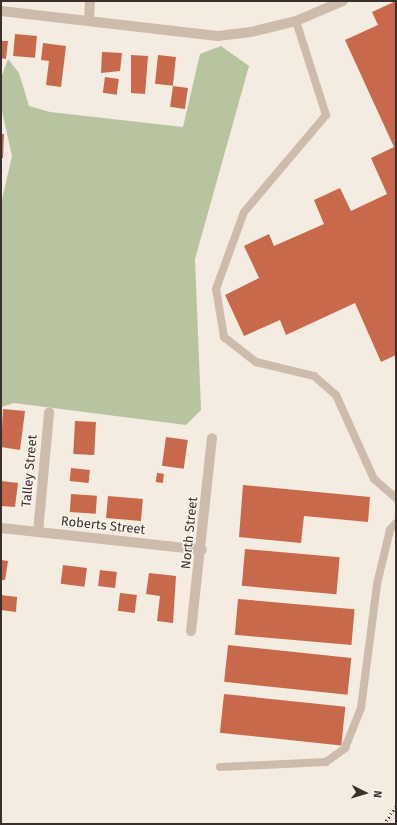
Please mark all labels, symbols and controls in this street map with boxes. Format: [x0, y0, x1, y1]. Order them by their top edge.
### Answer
street label: Talley Street [19, 434, 41, 508]
street label: North Street [178, 496, 202, 570]
street label: Roberts Street [60, 514, 146, 538]
north arrow [345, 773, 385, 813]
text: N [371, 790, 384, 798]

